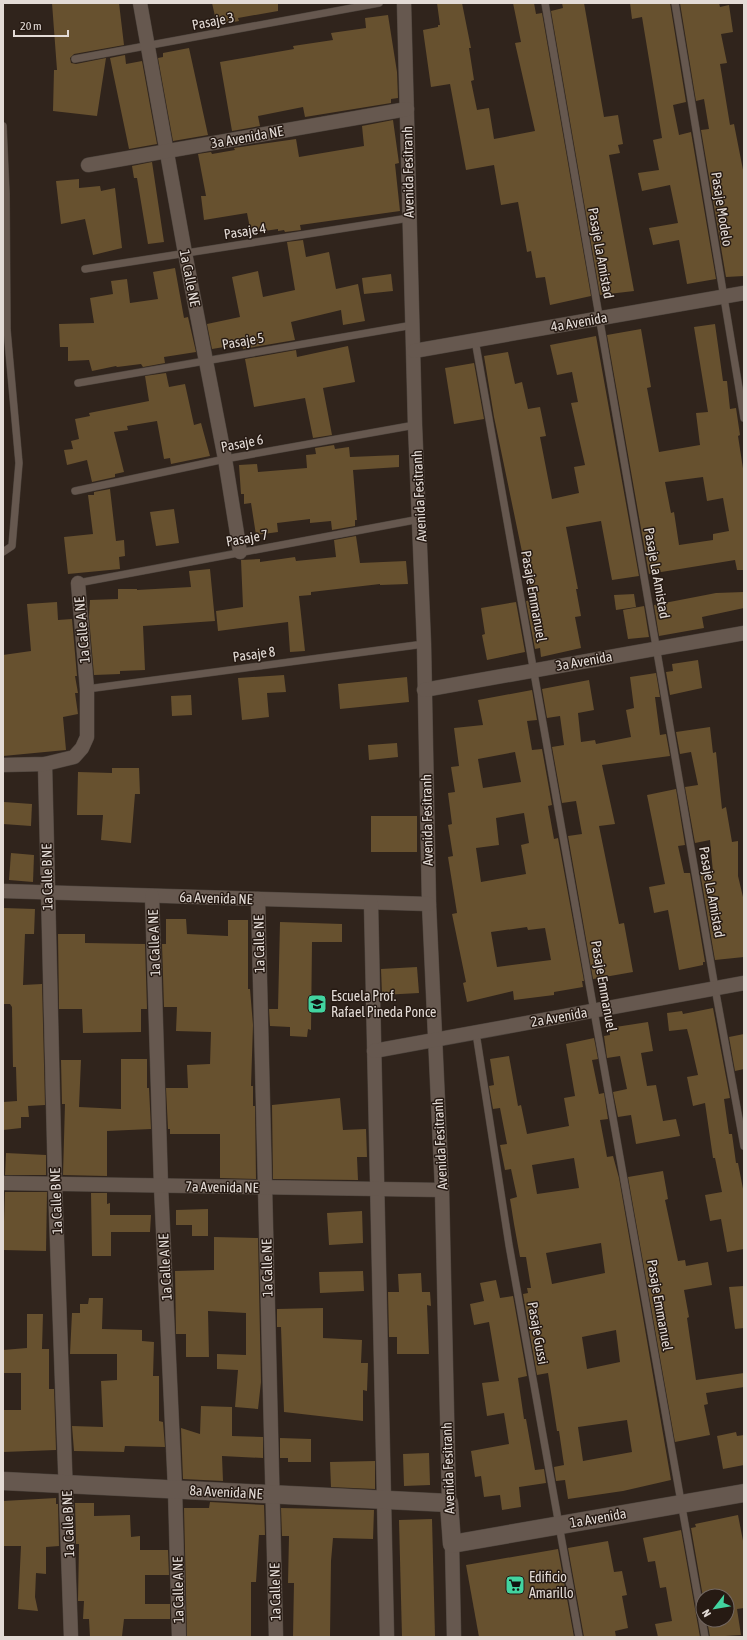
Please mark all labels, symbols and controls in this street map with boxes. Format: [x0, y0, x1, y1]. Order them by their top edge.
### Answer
street label: Pasaje 3 [191, 9, 235, 33]
scale bar [14, 12, 68, 38]
text: 20 m [20, 19, 42, 33]
street label: 3a Avenida NE [210, 123, 284, 151]
street label: Avenida Fesitranh [399, 126, 417, 218]
street label: Pasaje Modelo [708, 171, 736, 247]
street label: Pasaje La Amistad [585, 206, 617, 300]
street label: Pasaje 4 [223, 220, 268, 242]
street label: 1a Calle NE [177, 248, 203, 308]
street label: 4a Avenida [550, 309, 608, 335]
street label: Pasaje 5 [221, 329, 265, 353]
street label: Pasaje 6 [220, 431, 265, 455]
street label: Avenida Fesitranh [409, 450, 429, 542]
street label: Pasaje 7 [225, 526, 269, 550]
street label: Pasaje La Amistad [641, 526, 673, 620]
street label: Pasaje Emmanuel [518, 549, 550, 643]
street label: 1a Calle A NE [71, 596, 93, 664]
street label: Pasaje 8 [232, 643, 277, 665]
street label: 3a Avenida [555, 648, 613, 674]
street label: Avenida Fesitranh [418, 774, 436, 866]
street label: 1a Calle B NE [38, 844, 56, 910]
street label: Pasaje La Amistad [696, 845, 728, 939]
street label: 6a Avenida NE [179, 889, 253, 907]
street label: 1a Calle A NE [145, 910, 163, 976]
street label: 1a Calle NE [250, 915, 268, 973]
street label: Pasaje Emmanuel [588, 939, 620, 1033]
place label: Escuela Prof. Rafael Pineda Ponce [331, 988, 436, 1020]
school or university icon: Escuela Prof. Rafael Pineda Ponce [306, 993, 328, 1015]
street label: 2a Avenida [530, 1004, 588, 1030]
street label: Avenida Fesitranh [430, 1098, 450, 1190]
street label: 1a Calle B NE [47, 1168, 65, 1234]
street label: 7a Avenida NE [185, 1178, 259, 1196]
street label: 1a Calle A NE [155, 1233, 175, 1301]
street label: 1a Calle NE [258, 1239, 276, 1297]
street label: Pasaje Emmanuel [644, 1258, 676, 1352]
street label: Pasaje Gussi [525, 1300, 551, 1366]
street label: Avenida Fesitranh [438, 1422, 458, 1514]
street label: 8a Avenida NE [189, 1482, 263, 1502]
street label: 1a Calle B NE [59, 1491, 77, 1557]
street label: 1a Avenida [569, 1505, 627, 1531]
street label: 1a Calle A NE [169, 1557, 187, 1623]
street label: 1a Calle NE [266, 1563, 284, 1621]
place label: Edificio Amarillo [529, 1569, 574, 1601]
supermarket icon: Edificio Amarillo [504, 1574, 526, 1596]
north arrow [695, 1588, 735, 1628]
text: N [700, 1607, 713, 1619]

